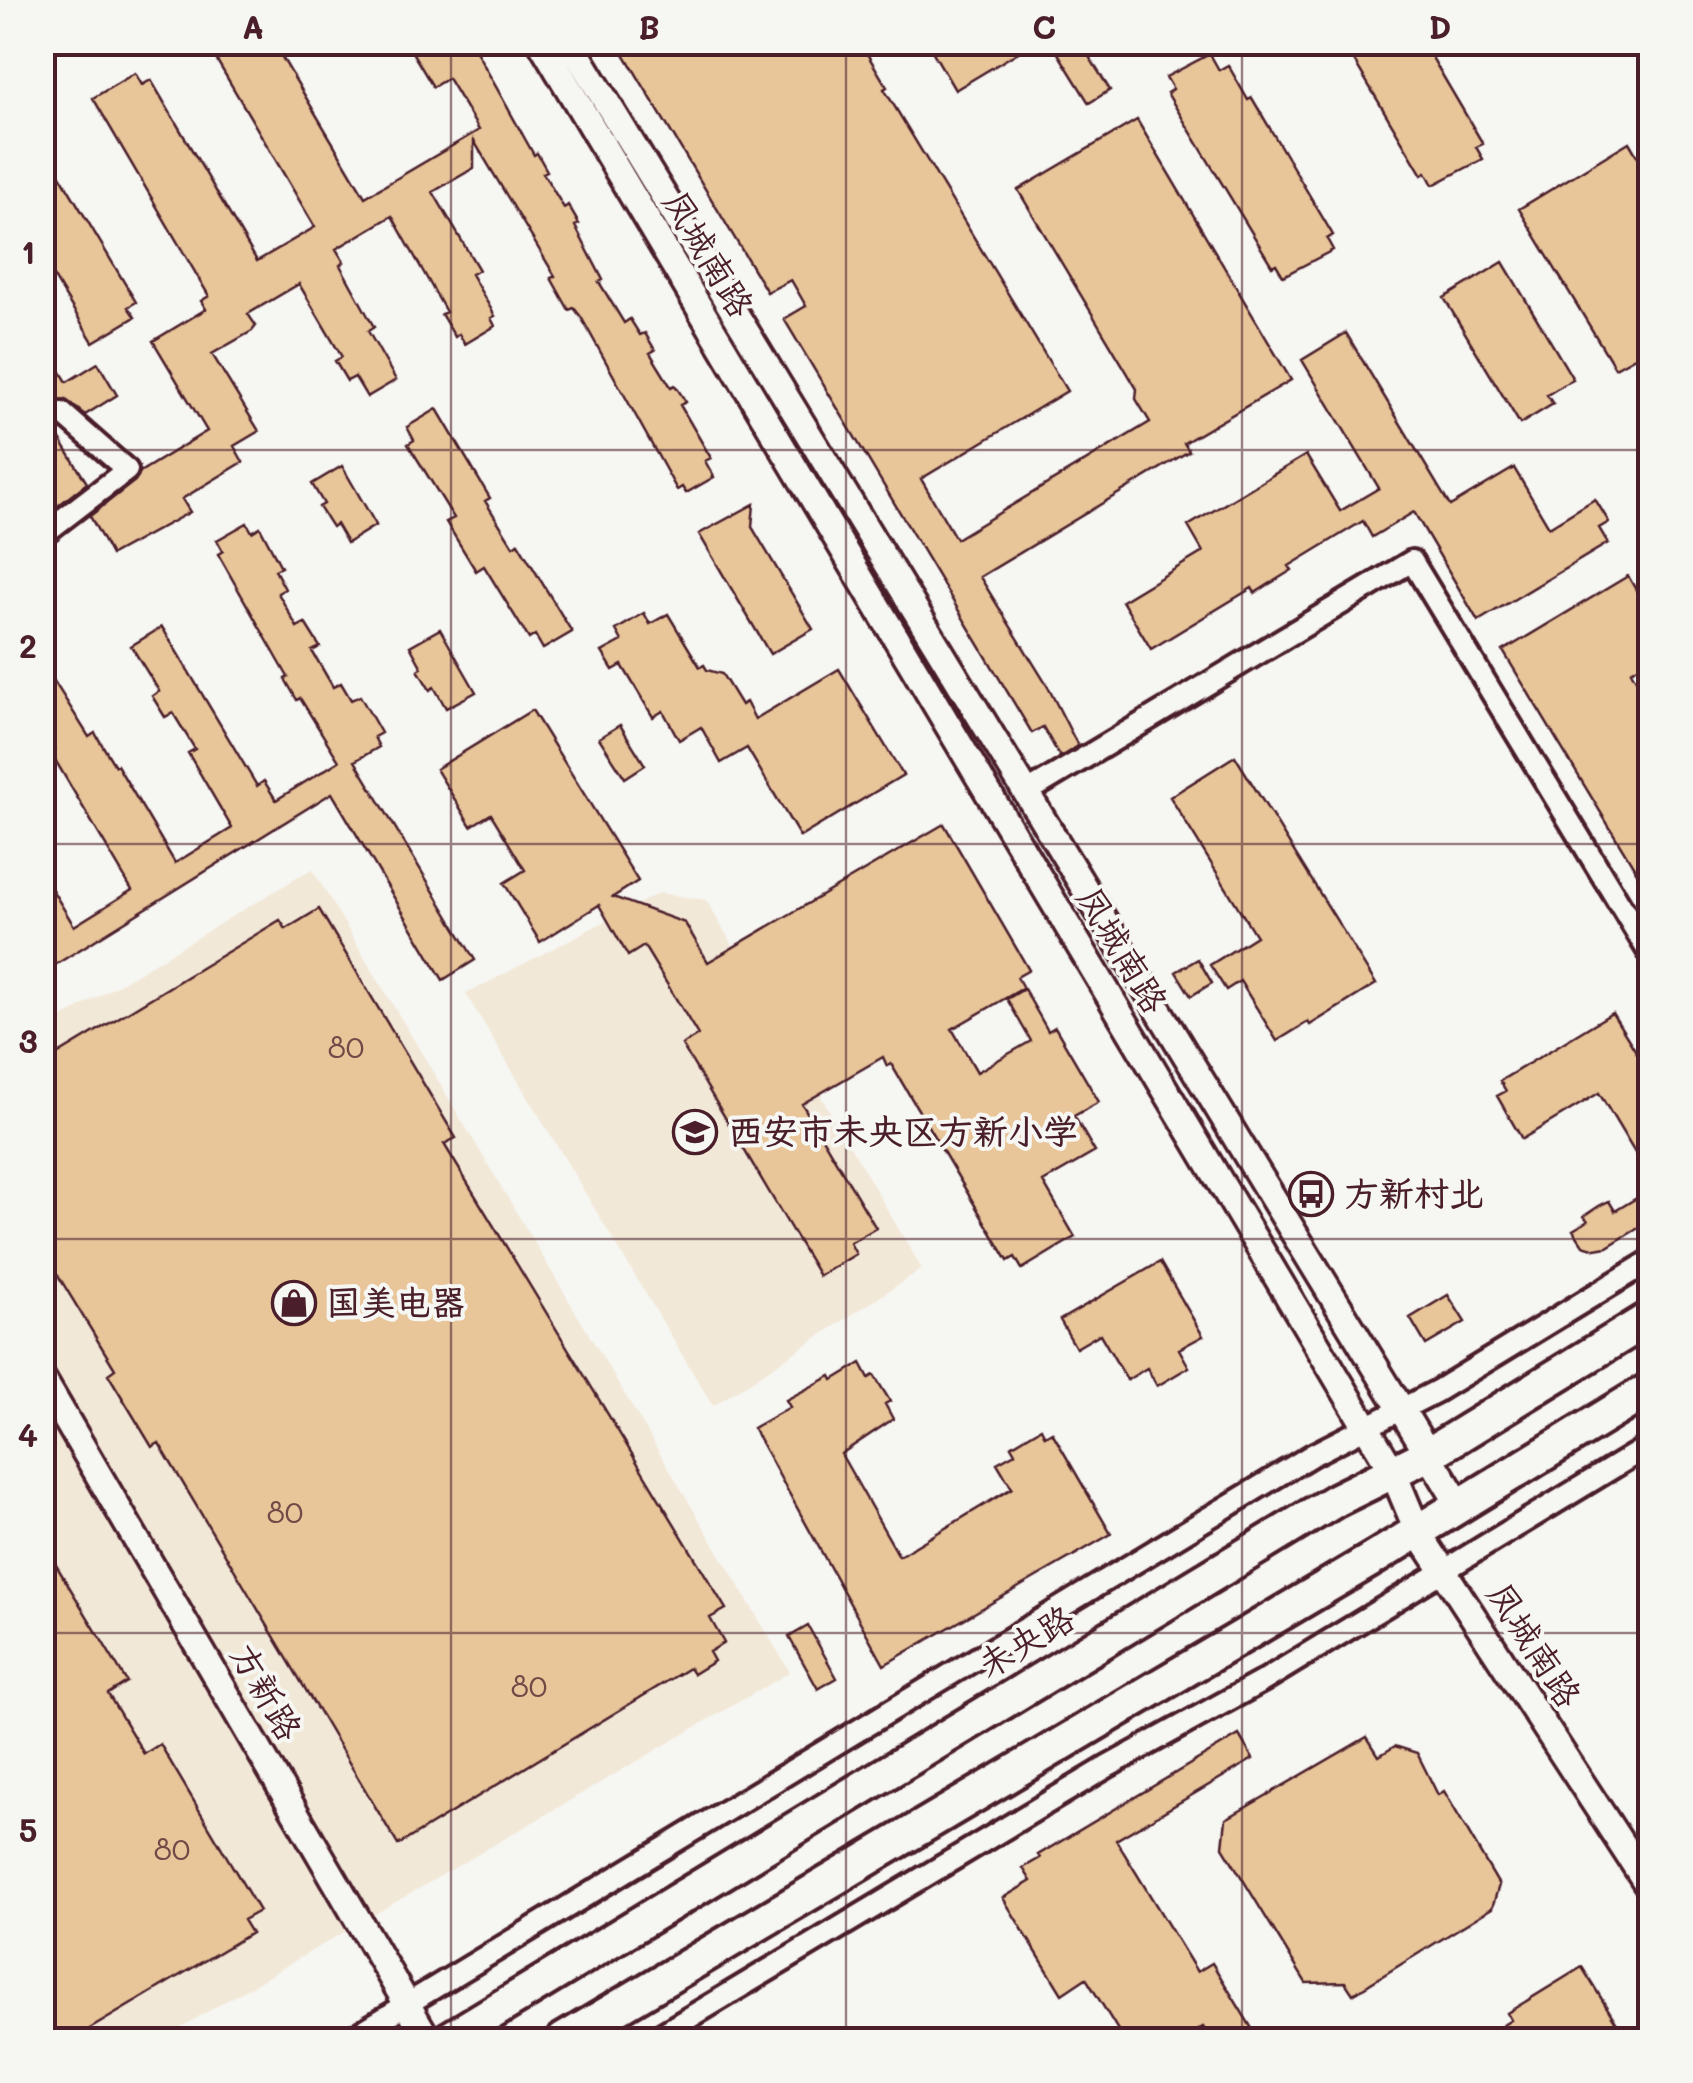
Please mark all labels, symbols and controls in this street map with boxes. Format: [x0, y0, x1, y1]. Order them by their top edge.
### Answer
text: A [242, 5, 264, 47]
text: B [638, 5, 660, 47]
text: C [1032, 5, 1056, 47]
text: D [1429, 5, 1451, 47]
street label: 凤城南路 [654, 181, 765, 325]
text: 1 [21, 230, 35, 272]
text: 2 [19, 624, 37, 666]
street label: 凤城南路 [1068, 877, 1179, 1021]
text: 3 [18, 1019, 38, 1061]
house number: 80 [328, 1026, 364, 1066]
place label: 西安市未央区方新小学 [728, 1107, 1078, 1153]
school or university icon: 西安市未央区方新小学 [672, 1109, 718, 1155]
place label: 方新村北 [1344, 1169, 1484, 1215]
bus stop icon: 方新村北 [1288, 1171, 1334, 1217]
place label: 国美电器 [326, 1278, 466, 1324]
shop icon: 国美电器 [271, 1280, 317, 1326]
text: 4 [18, 1413, 38, 1455]
house number: 80 [267, 1491, 303, 1531]
street label: 凤城南路 [1478, 1573, 1593, 1715]
street label: 未央路 [968, 1594, 1082, 1687]
street label: 方新路 [222, 1634, 314, 1748]
house number: 80 [511, 1665, 547, 1705]
text: 5 [19, 1808, 37, 1850]
house number: 80 [154, 1828, 190, 1868]

